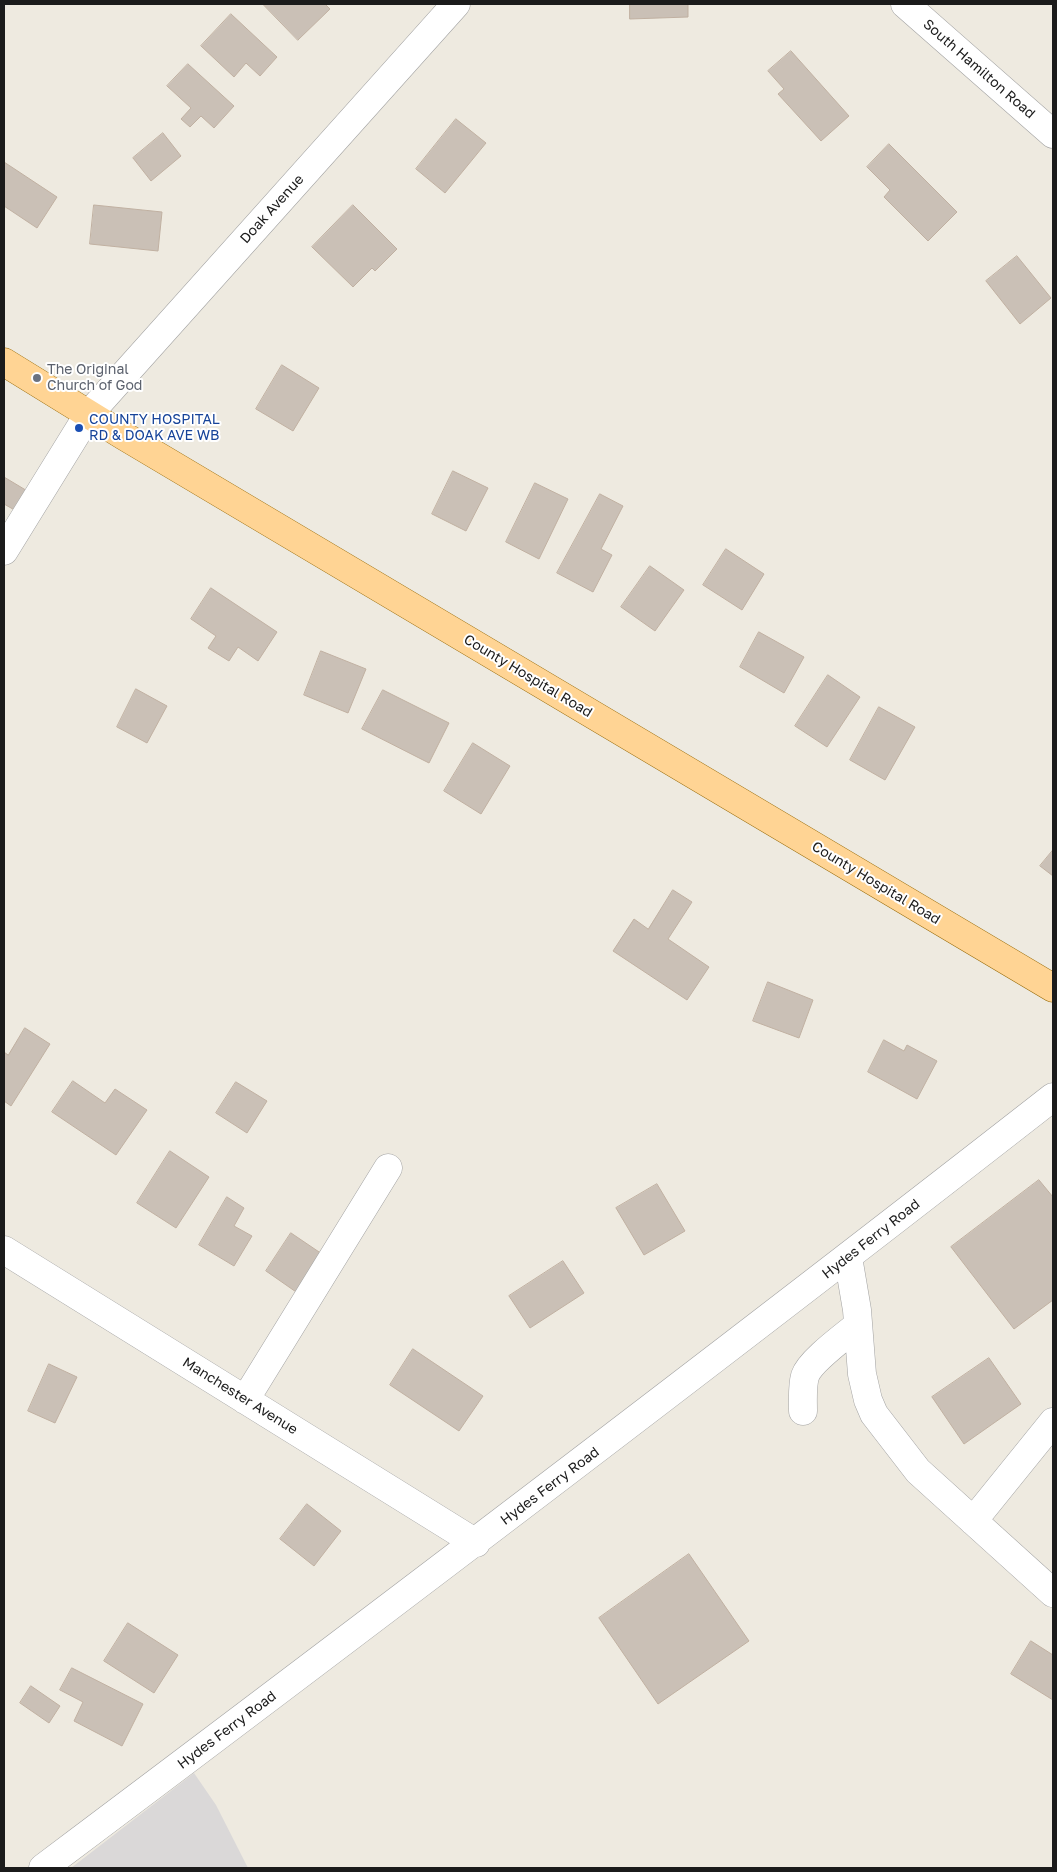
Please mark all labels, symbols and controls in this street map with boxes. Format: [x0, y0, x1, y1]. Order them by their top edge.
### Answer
street label: South Hamilton Road [920, 16, 1038, 122]
street label: Doak Avenue [237, 171, 307, 247]
place label: The Original Church of God [47, 362, 142, 394]
marker: The Original Church of God [31, 372, 43, 384]
place label: COUNTY HOSPITAL RD & DOAK AVE WB [89, 412, 220, 444]
marker: COUNTY HOSPITAL RD & DOAK AVE WB [73, 422, 85, 434]
street label: County Hospital Road [461, 631, 595, 721]
street label: County Hospital Road [809, 838, 943, 928]
street label: Hydes Ferry Road [819, 1196, 923, 1282]
street label: Manchester Avenue [179, 1354, 301, 1438]
street label: Hydes Ferry Road [497, 1443, 603, 1529]
street label: Hydes Ferry Road [174, 1687, 280, 1773]

